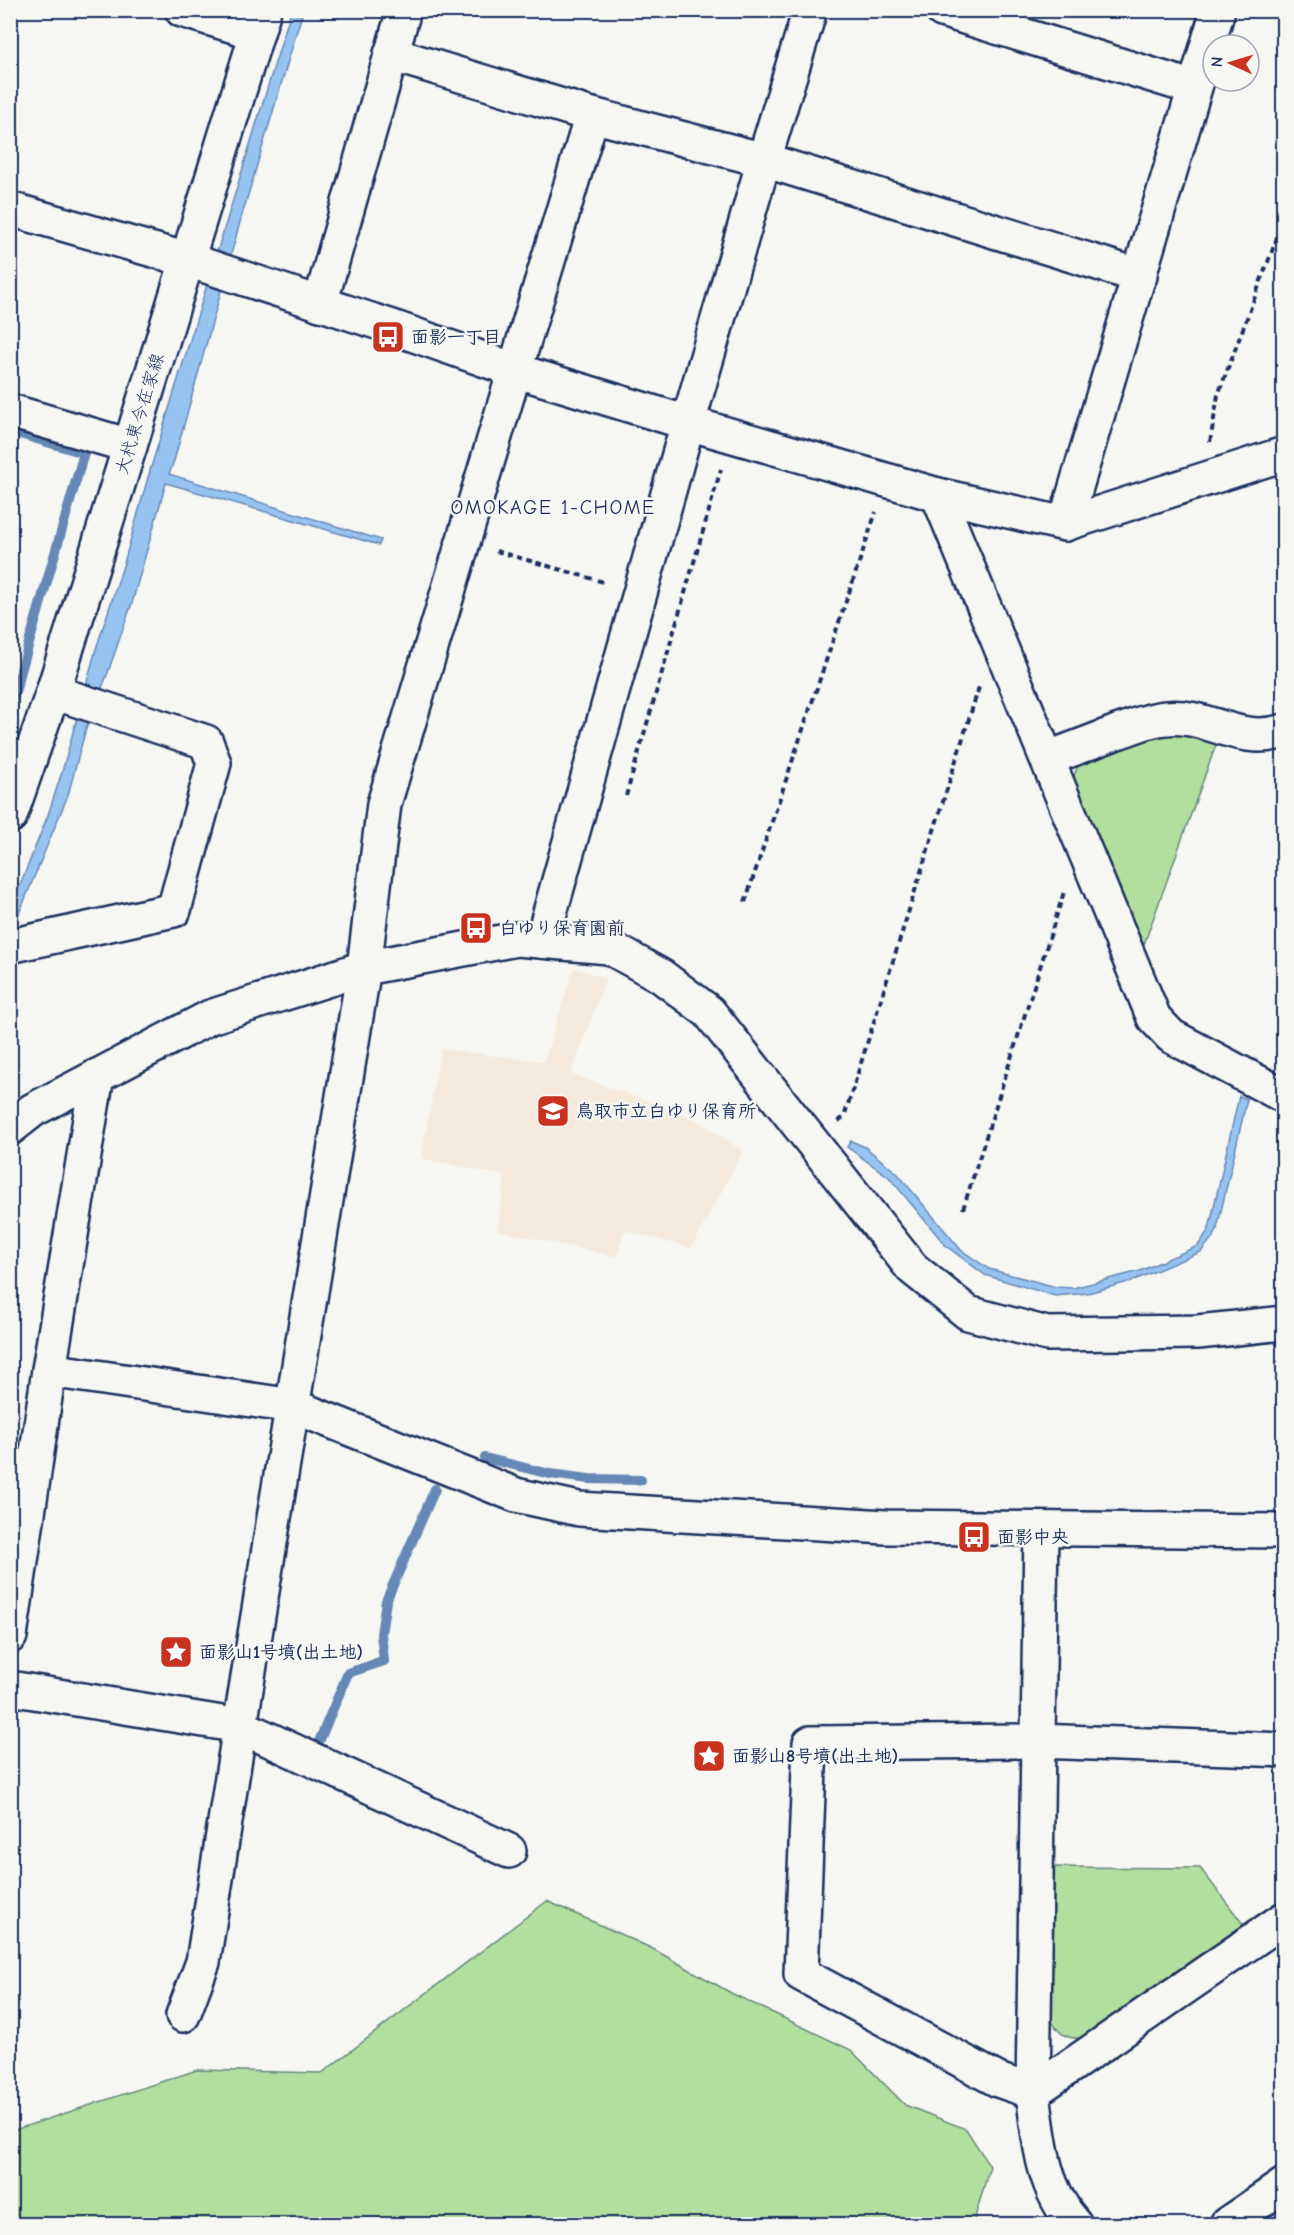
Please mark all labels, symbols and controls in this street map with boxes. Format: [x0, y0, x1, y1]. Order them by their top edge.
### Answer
north arrow [1201, 33, 1261, 93]
text: N [1208, 56, 1226, 68]
bus stop icon: 面影一丁目 [370, 319, 406, 355]
place label: 面影一丁目 [411, 327, 501, 348]
street label: 大杙東今在家線 [112, 351, 168, 477]
district label: OMOKAGE 1-CHOME [451, 496, 655, 519]
bus stop icon: 白ゆり保育園前 [458, 910, 494, 946]
place label: 白ゆり保育園前 [499, 918, 625, 939]
school or university icon: 鳥取市立白ゆり保育所 [535, 1093, 571, 1129]
place label: 鳥取市立白ゆり保育所 [576, 1101, 756, 1122]
bus stop icon: 面影中央 [956, 1519, 992, 1555]
place label: 面影中央 [997, 1527, 1069, 1548]
place icon: 面影山1号墳(出土地) [158, 1634, 194, 1670]
place label: 面影山1号墳(出土地) [199, 1642, 363, 1663]
place icon: 面影山8号墳(出土地) [691, 1738, 727, 1774]
place label: 面影山8号墳(出土地) [732, 1746, 898, 1767]

